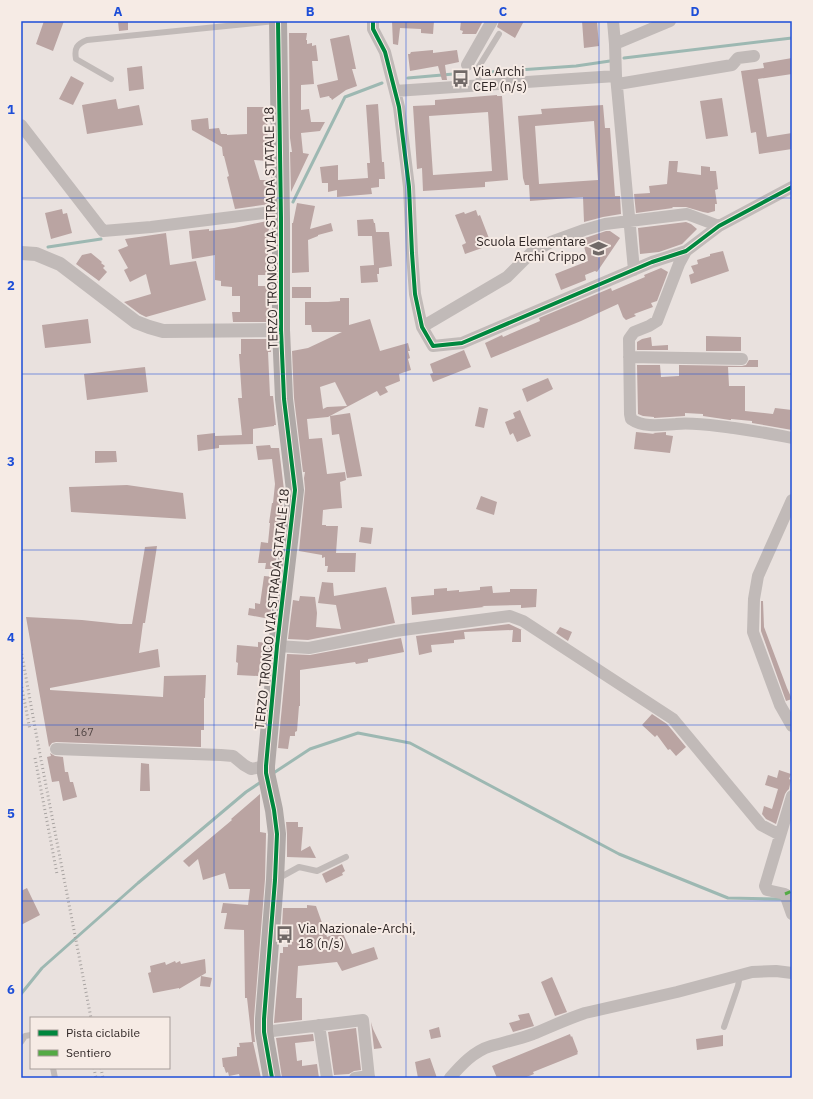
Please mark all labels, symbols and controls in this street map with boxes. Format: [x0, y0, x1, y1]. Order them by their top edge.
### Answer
text: A [114, 3, 123, 20]
text: B [306, 3, 315, 20]
text: C [499, 3, 508, 20]
text: D [690, 3, 700, 20]
place label: Via Archi CEP (n/s) [473, 63, 527, 95]
bus stop icon: Via Archi CEP (n/s) [450, 68, 470, 88]
text: 1 [7, 101, 15, 118]
street label: TERZO TRONCO VIA STRADA STATALE 18 [260, 107, 282, 349]
place label: Scuola Elementare Archi Crippo [476, 233, 586, 265]
school or university icon: Scuola Elementare Archi Crippo [589, 238, 609, 258]
text: 2 [7, 277, 15, 294]
text: 3 [7, 453, 15, 470]
street label: TERZO TRONCO VIA STRADA STATALE 18 [251, 487, 293, 730]
text: 4 [7, 629, 15, 646]
house number: 167 [74, 725, 94, 739]
text: 5 [7, 805, 15, 822]
place label: Via Nazionale-Archi, 18 (n/s) [298, 920, 416, 952]
bus stop icon: Via Nazionale-Archi, 18 (n/s) [275, 925, 295, 945]
text: 6 [7, 981, 15, 998]
legend [30, 1017, 170, 1069]
text: Pista ciclabile [66, 1025, 140, 1040]
text: Sentiero [66, 1045, 112, 1060]

